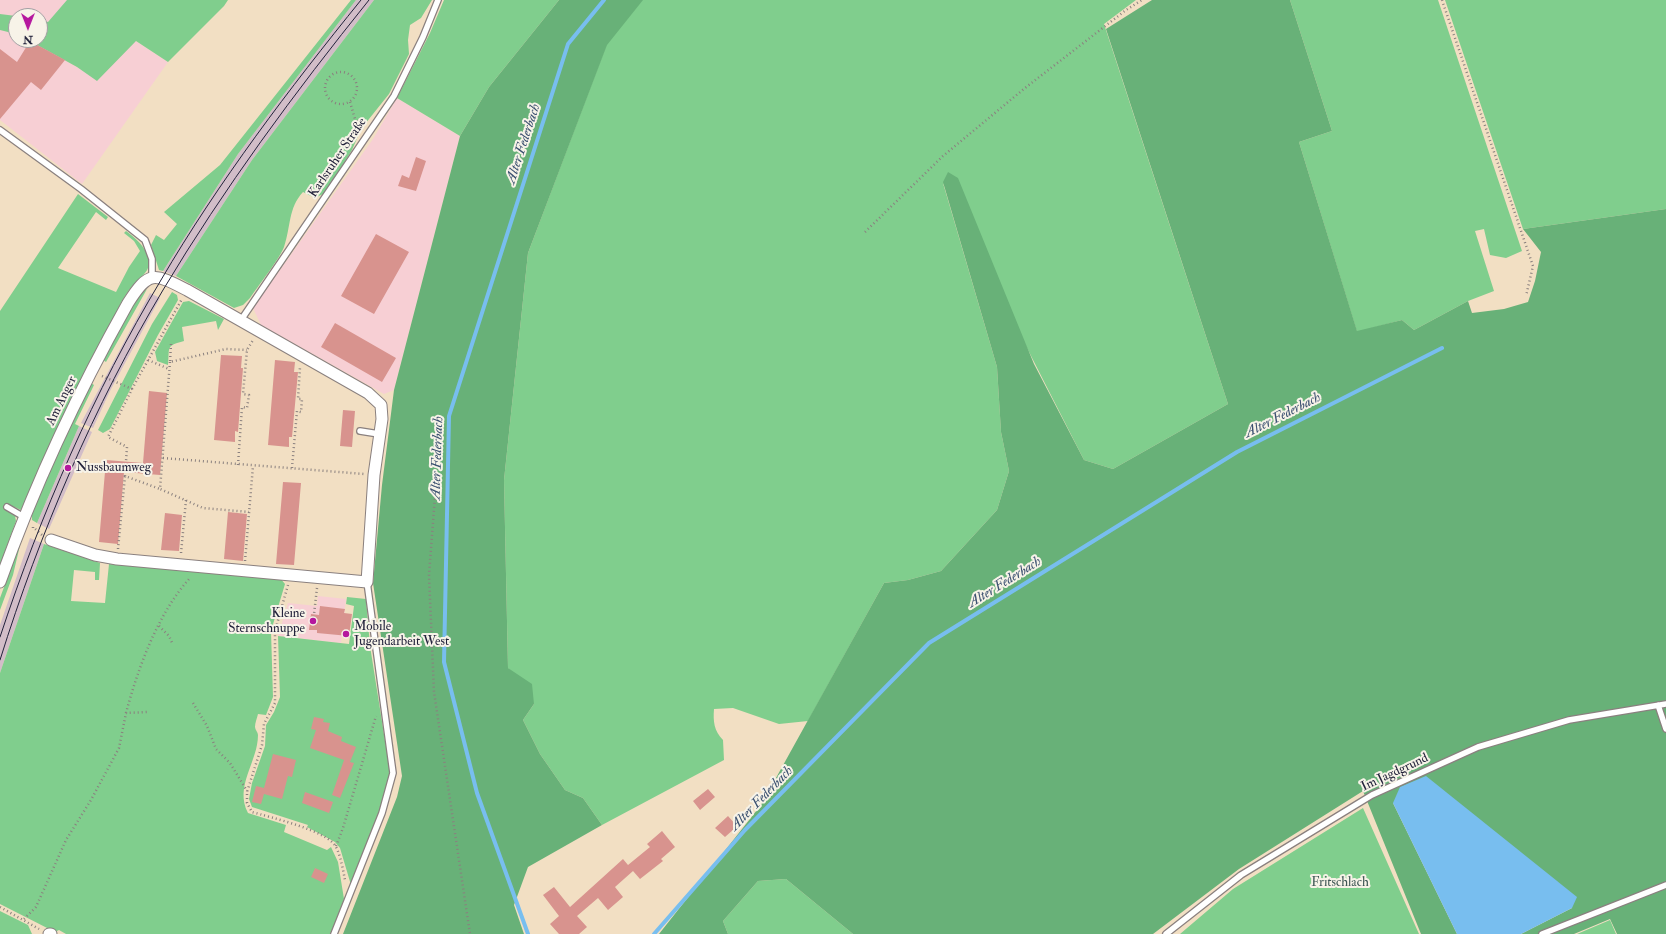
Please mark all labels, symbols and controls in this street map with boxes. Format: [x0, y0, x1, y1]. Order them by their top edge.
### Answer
north arrow [8, 8, 48, 48]
text: N [23, 33, 33, 46]
water label: Alter Federbach [503, 102, 545, 186]
street label: Karlsruher Straße [306, 115, 370, 201]
street label: Am Anger [43, 374, 81, 428]
water label: Alter Federbach [1242, 390, 1324, 442]
water label: Alter Federbach [428, 416, 448, 500]
place label: Nussbaumweg [76, 460, 151, 476]
marker: Nussbaumweg [63, 463, 73, 473]
water label: Alter Federbach [965, 554, 1045, 612]
place label: Kleine Sternschnuppe [228, 606, 305, 637]
marker: Kleine Sternschnuppe [308, 616, 318, 626]
place label: Mobile Jugendarbeit West [354, 619, 449, 650]
marker: Mobile Jugendarbeit West [341, 629, 351, 639]
street label: Im Jagdgrund [1359, 751, 1431, 795]
water label: Alter Federbach [727, 763, 797, 835]
park label: Fritschlach [1311, 875, 1369, 891]

